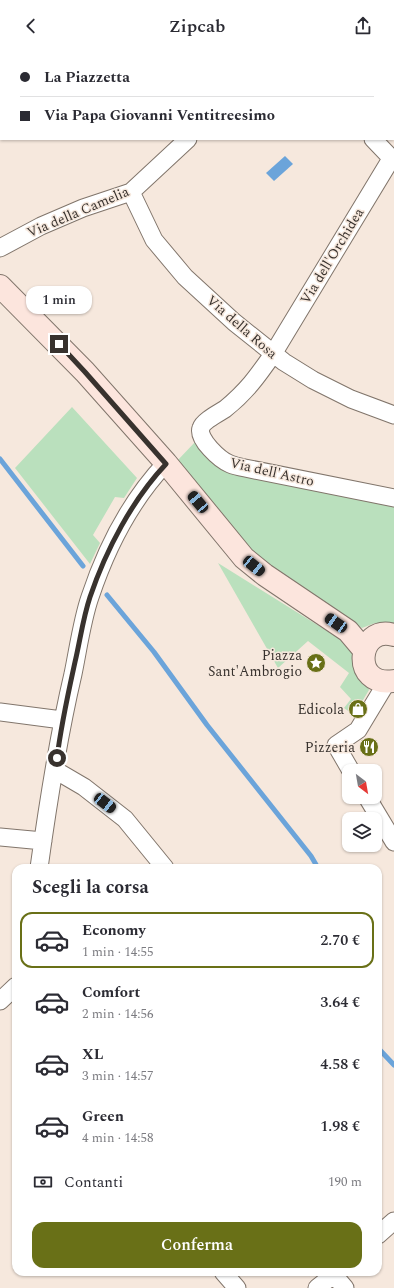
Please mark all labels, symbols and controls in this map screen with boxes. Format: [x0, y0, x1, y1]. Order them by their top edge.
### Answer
text: Zipcab [169, 13, 225, 40]
icon: back [20, 15, 42, 37]
icon: share [352, 15, 374, 37]
text: La Piazzetta [44, 66, 130, 89]
text: Via Papa Giovanni Ventitreesimo [44, 104, 275, 127]
street label: Via della Camelia [24, 181, 133, 243]
street label: Via dell'Orchidea [295, 204, 369, 308]
callout: 1 min [26, 286, 92, 314]
text: 1 min [42, 290, 76, 310]
street label: Via della Rosa [202, 290, 282, 364]
route end [50, 335, 68, 353]
street label: Via dell'Astro [228, 452, 316, 492]
car [186, 489, 210, 515]
car [241, 554, 267, 578]
car [323, 611, 349, 635]
place label: Piazza Sant'Ambrogio [208, 645, 302, 682]
place icon: Piazza Sant'Ambrogio [305, 652, 327, 674]
shop icon: Edicola [347, 698, 369, 720]
place label: Edicola [297, 699, 344, 720]
restaurant icon: Pizzeria [358, 736, 380, 758]
place label: Pizzeria [305, 737, 355, 758]
route start [48, 749, 66, 767]
north arrow [342, 764, 382, 804]
map controls [342, 764, 382, 852]
car [92, 791, 118, 815]
button: layers [342, 812, 382, 852]
text: Scegli la corsa [32, 874, 149, 901]
text: Economy [82, 919, 146, 942]
icon: car [34, 922, 70, 958]
text: 2.70 € [320, 929, 360, 952]
text: 1 min · 14:55 [82, 942, 154, 962]
text: Comfort [82, 981, 140, 1004]
icon: car [34, 984, 70, 1020]
text: 3.64 € [320, 991, 360, 1014]
text: 2 min · 14:56 [82, 1004, 154, 1024]
text: XL [82, 1043, 103, 1066]
icon: car [34, 1046, 70, 1082]
text: 4.58 € [320, 1053, 360, 1076]
text: 3 min · 14:57 [82, 1066, 154, 1086]
text: Green [82, 1105, 124, 1128]
icon: car [34, 1108, 70, 1144]
text: 1.98 € [320, 1115, 360, 1138]
text: 4 min · 14:58 [82, 1128, 154, 1148]
icon: cash [32, 1171, 54, 1193]
text: Contanti [64, 1171, 123, 1194]
text: 190 m [328, 1172, 362, 1192]
button: Conferma [32, 1222, 362, 1268]

